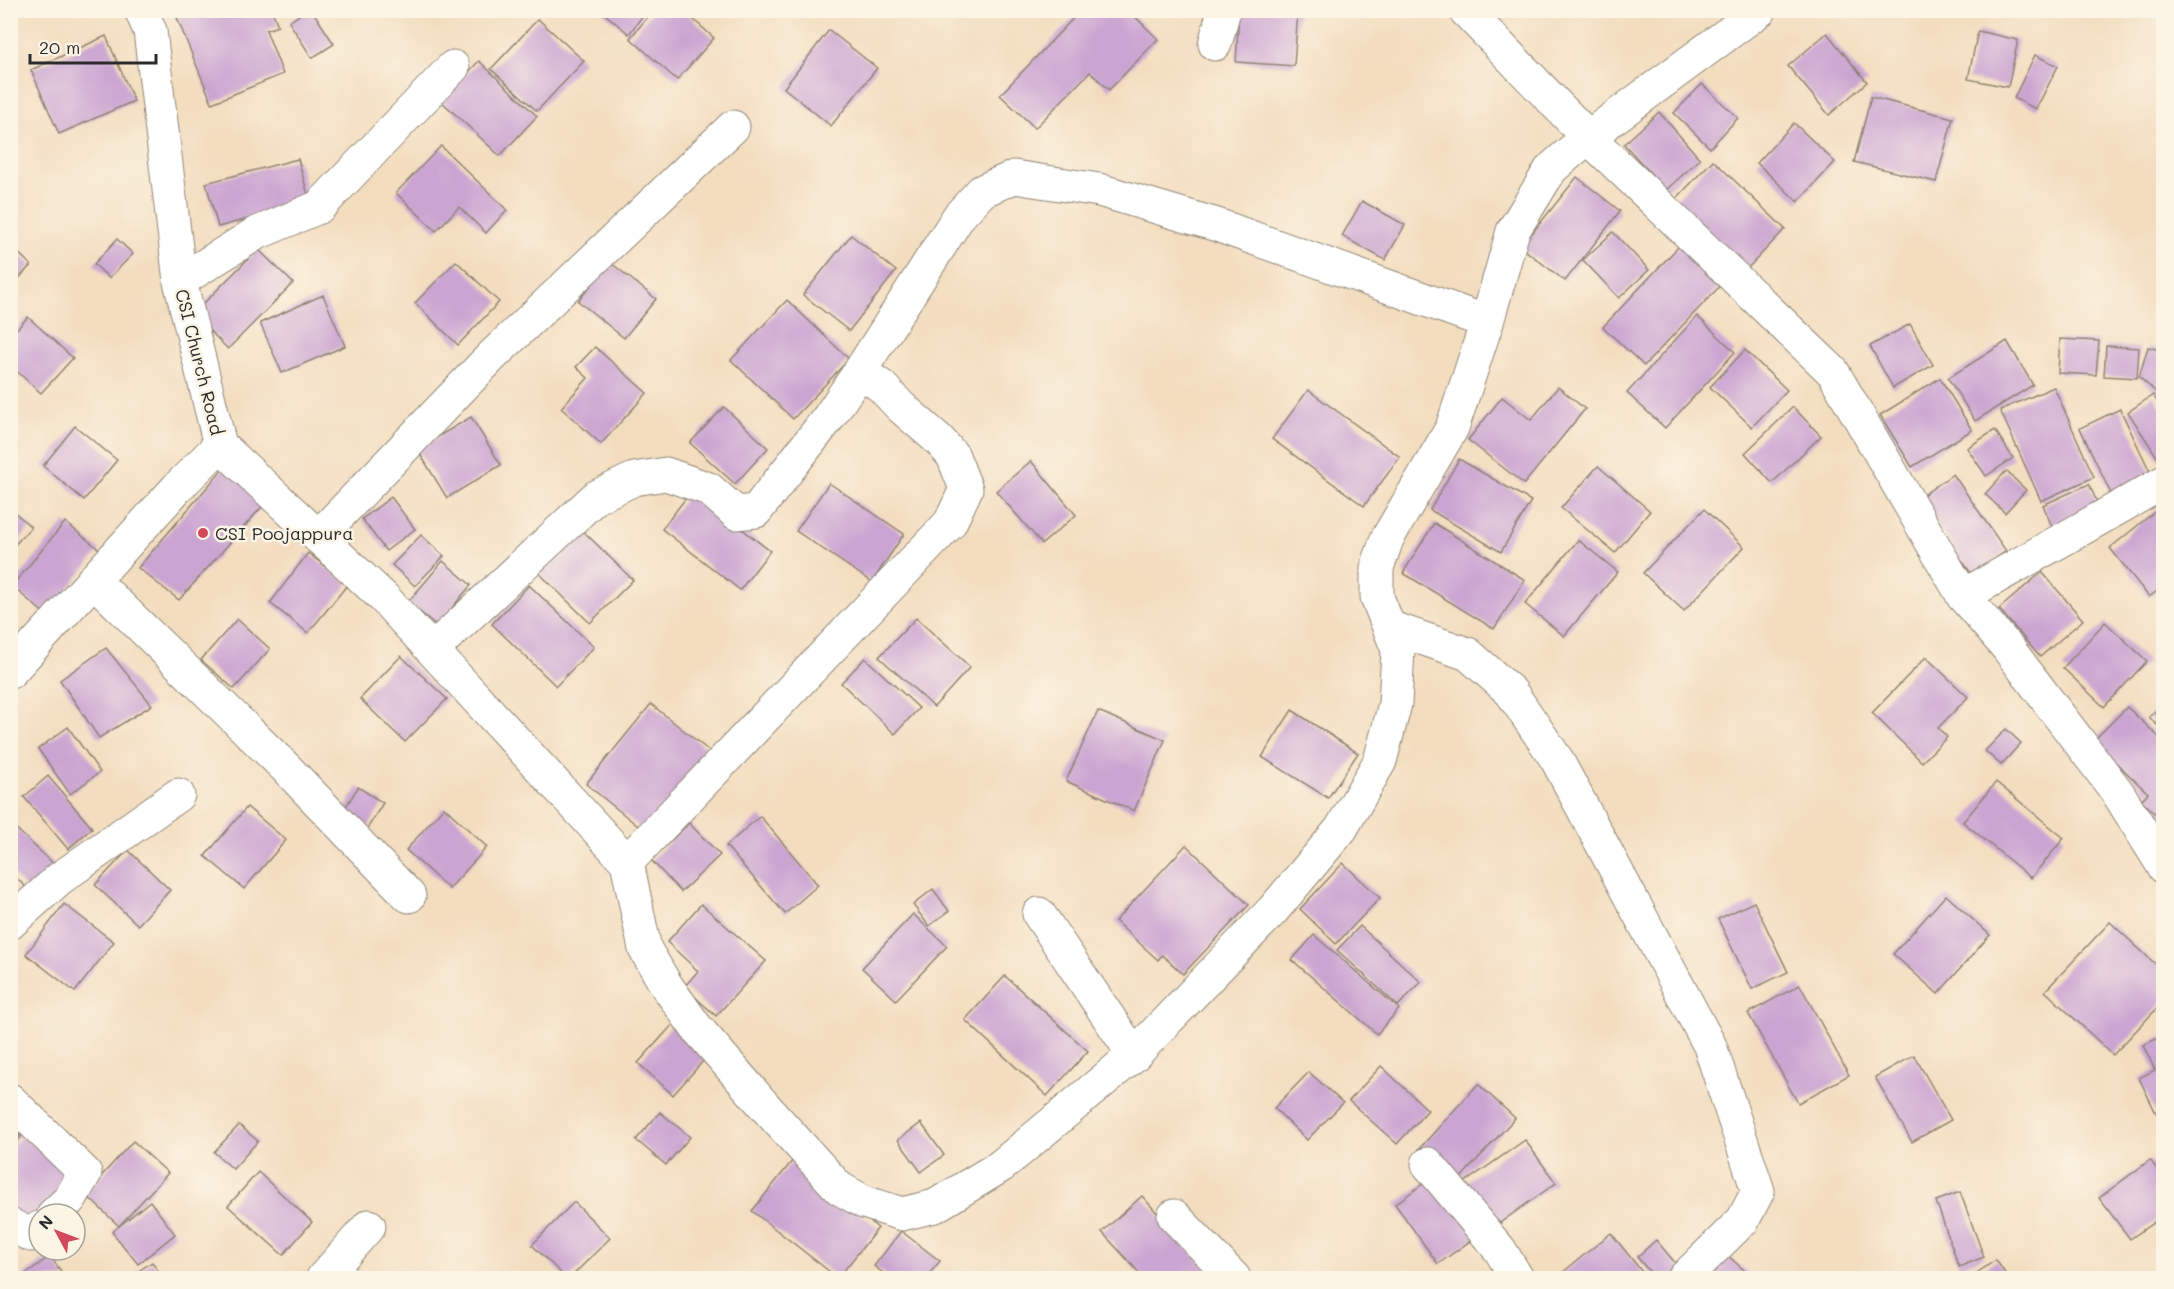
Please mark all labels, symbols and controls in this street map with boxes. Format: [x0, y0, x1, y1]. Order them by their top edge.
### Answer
scale bar [30, 27, 156, 65]
text: 20 m [39, 35, 80, 59]
street label: CSI Church Road [170, 286, 230, 438]
place label: CSI Poojappura [215, 521, 354, 545]
marker: CSI Poojappura [196, 526, 210, 540]
north arrow [27, 1202, 87, 1262]
text: N [33, 1210, 57, 1233]

